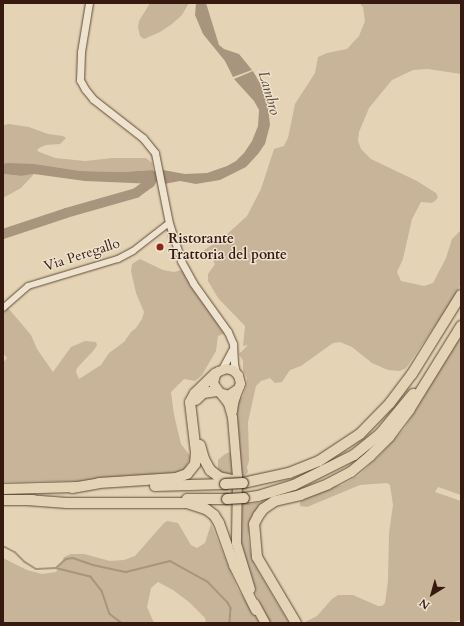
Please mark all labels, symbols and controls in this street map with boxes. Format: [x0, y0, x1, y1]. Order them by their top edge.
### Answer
water label: Lambro [254, 69, 284, 117]
place label: Ristorante Trattoria del ponte [168, 231, 287, 264]
street label: Via Peregallo [42, 235, 122, 275]
marker: Ristorante Trattoria del ponte [155, 242, 165, 252]
north arrow [412, 574, 452, 614]
text: N [416, 595, 433, 613]

